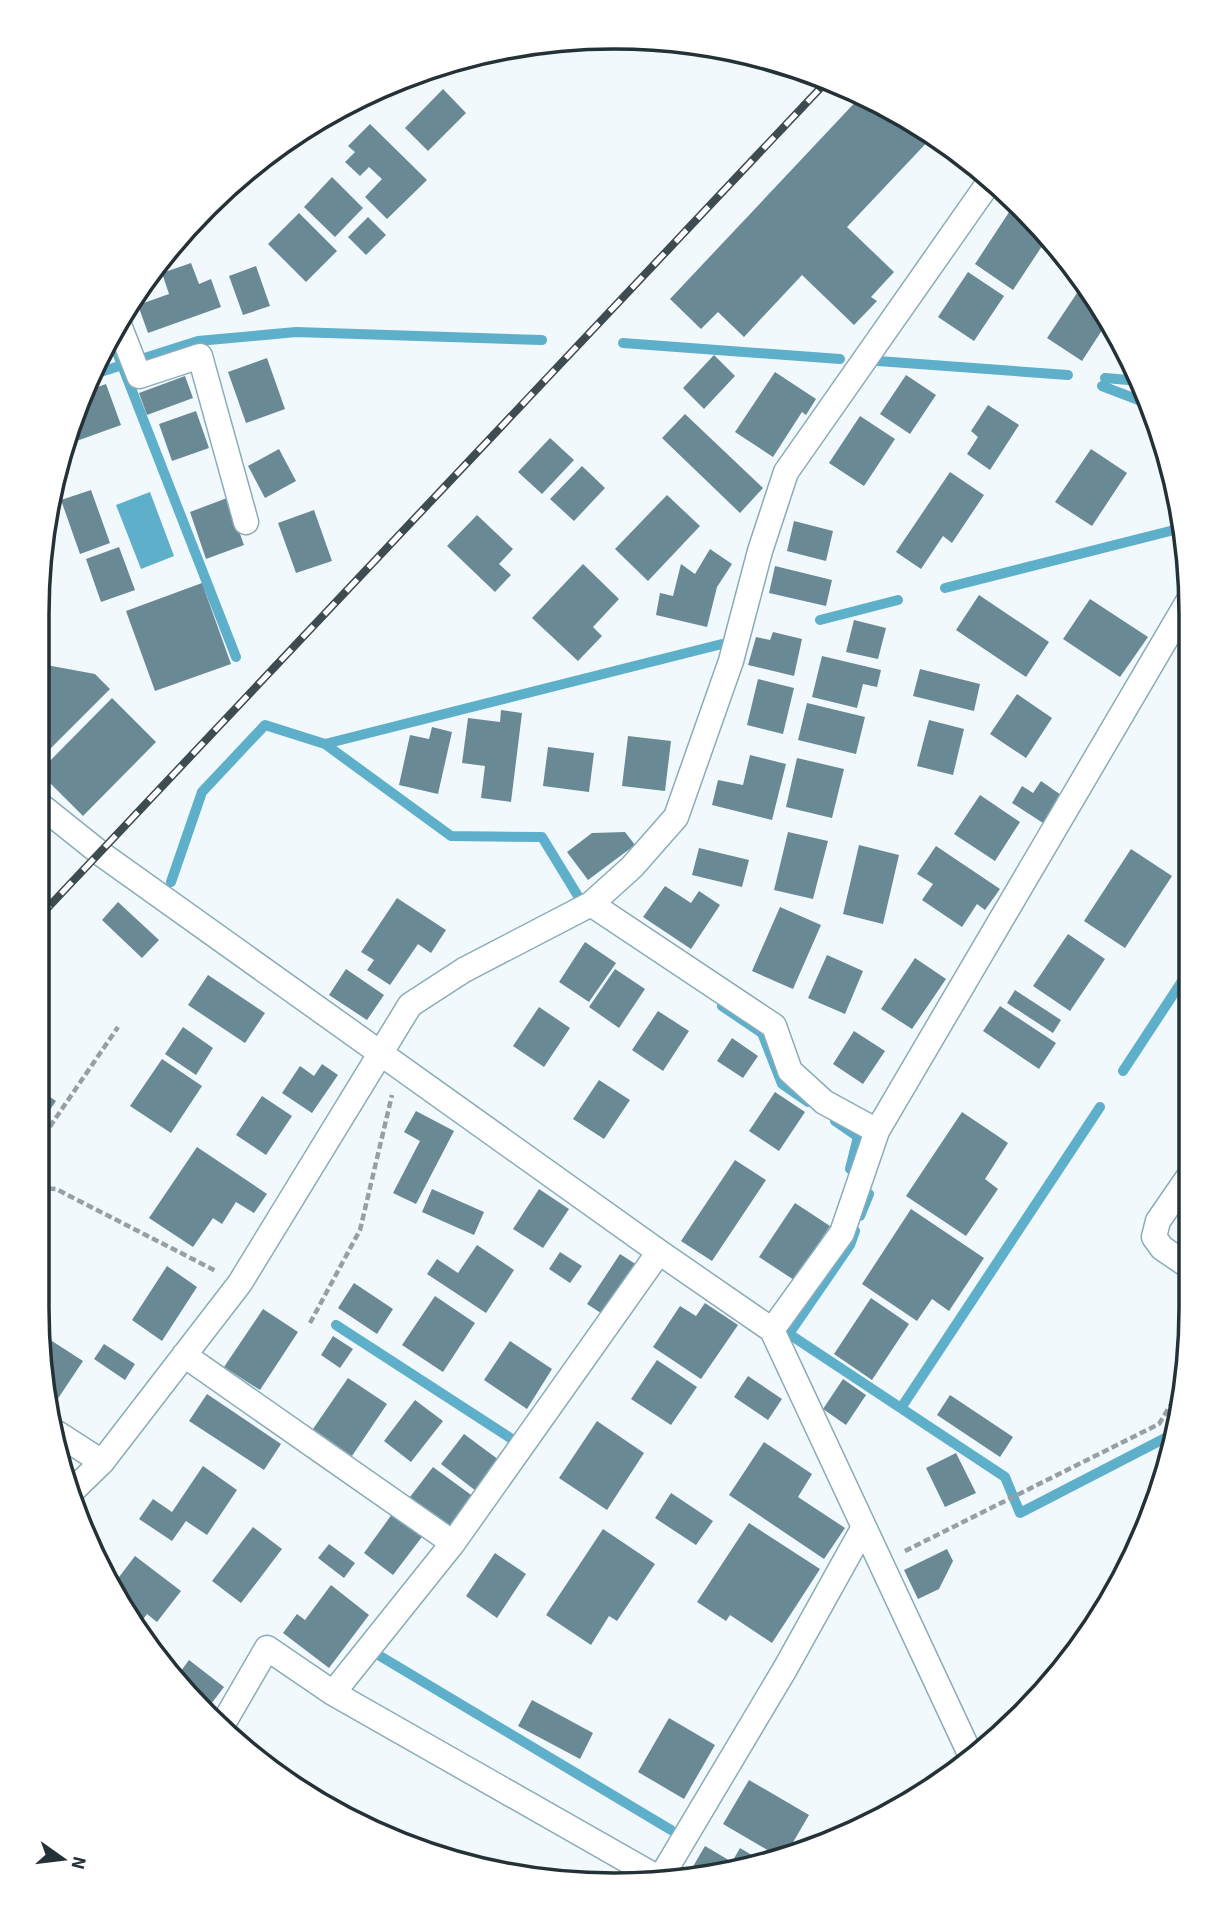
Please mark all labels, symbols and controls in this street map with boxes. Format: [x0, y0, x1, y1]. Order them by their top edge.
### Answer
north arrow [28, 1824, 98, 1894]
text: N [63, 1853, 93, 1872]

